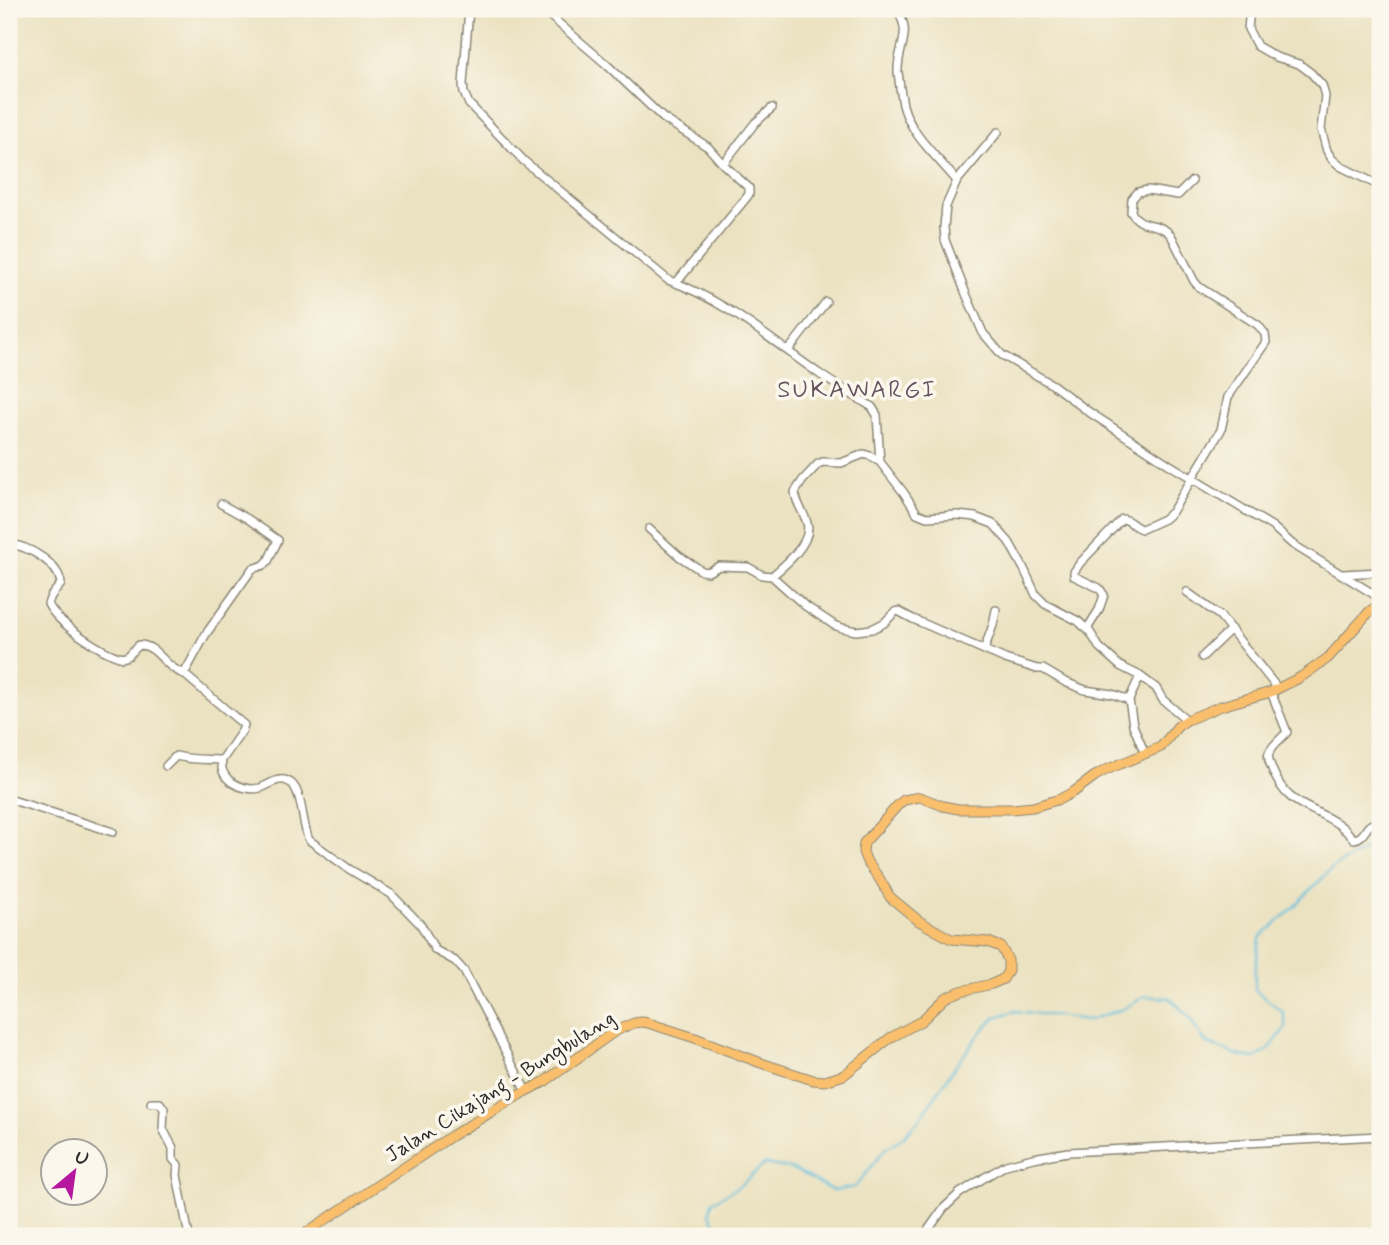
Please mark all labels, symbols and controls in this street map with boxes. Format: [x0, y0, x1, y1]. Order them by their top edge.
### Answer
district label: SUKAWARGI [777, 375, 937, 406]
street label: Jalan Cikajang - Bungbulang [380, 1004, 622, 1171]
north arrow [38, 1136, 108, 1206]
text: U [70, 1145, 93, 1172]

